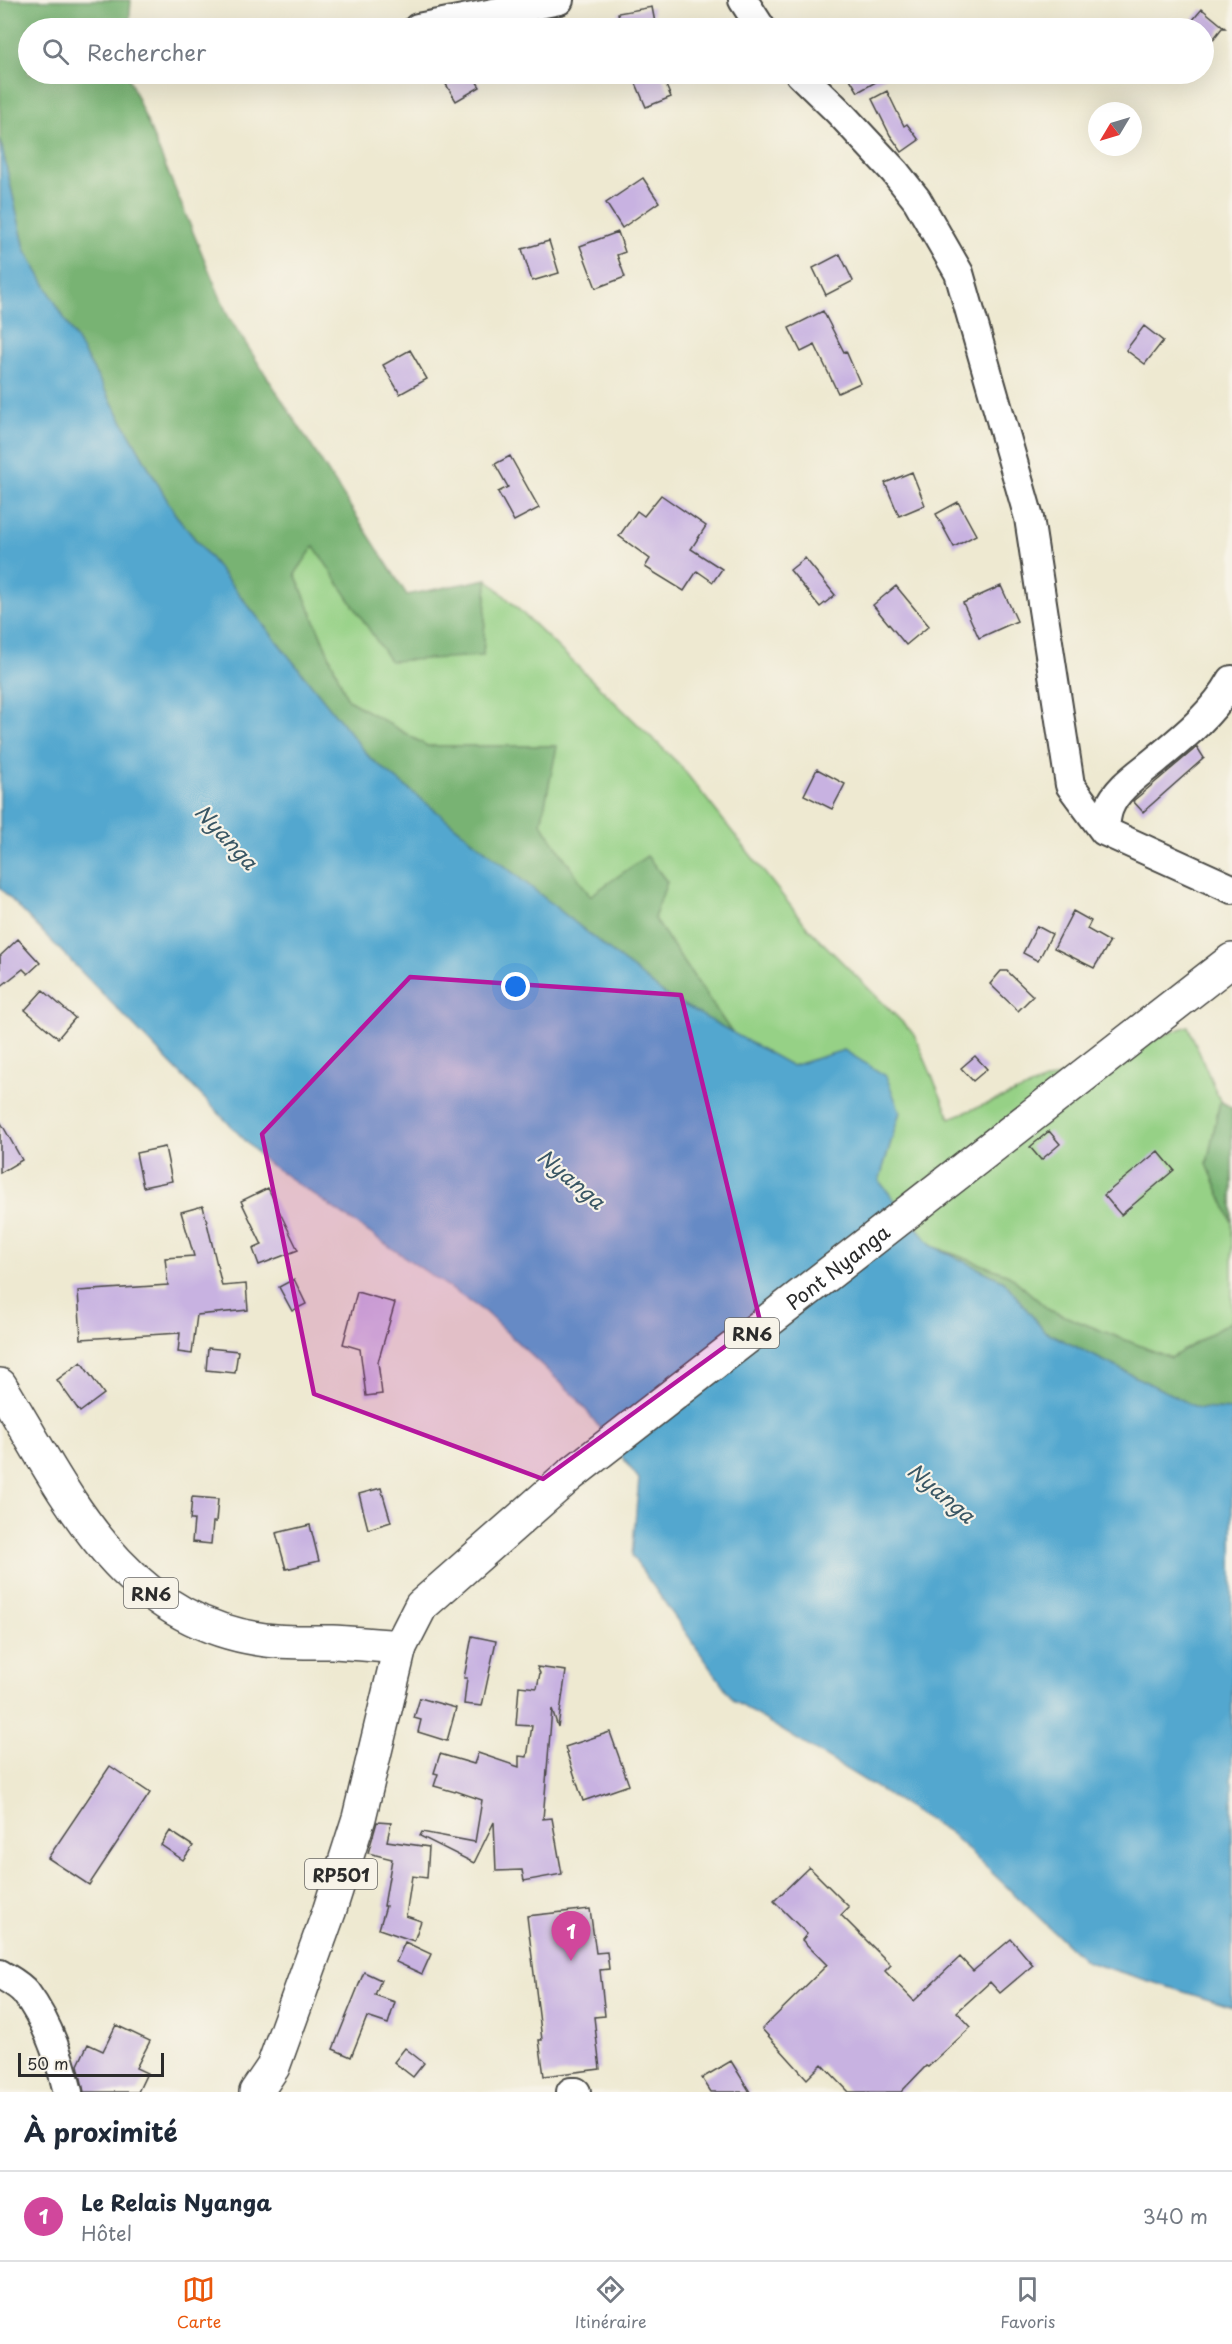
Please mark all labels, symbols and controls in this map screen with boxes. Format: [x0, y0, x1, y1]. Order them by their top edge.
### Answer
search box [18, 18, 1214, 84]
icon: search [39, 35, 72, 68]
text: Rechercher [87, 35, 206, 68]
north arrow [1088, 102, 1142, 156]
water label: Nyanga [188, 796, 267, 877]
your location [501, 972, 530, 1001]
water label: Nyanga [531, 1140, 614, 1217]
street label: Pont Nyanga [779, 1217, 896, 1317]
road number: RN6 [725, 1318, 779, 1348]
water label: Nyanga [901, 1454, 984, 1531]
road number: RN6 [124, 1578, 178, 1608]
road number: RP501 [305, 1859, 377, 1889]
pin: 1 [552, 1912, 590, 1961]
scale bar [18, 2050, 164, 2078]
text: 50 m [27, 2051, 68, 2075]
text: À proximité [24, 2112, 178, 2151]
text: Le Relais Nyanga [81, 2185, 272, 2218]
text: 1 [39, 2201, 48, 2231]
text: 340 m [1143, 2201, 1208, 2231]
text: Hôtel [81, 2218, 132, 2248]
tab: Carte [177, 2273, 221, 2333]
tab: Itinéraire [575, 2273, 647, 2333]
tab: Favoris [1000, 2273, 1055, 2333]

